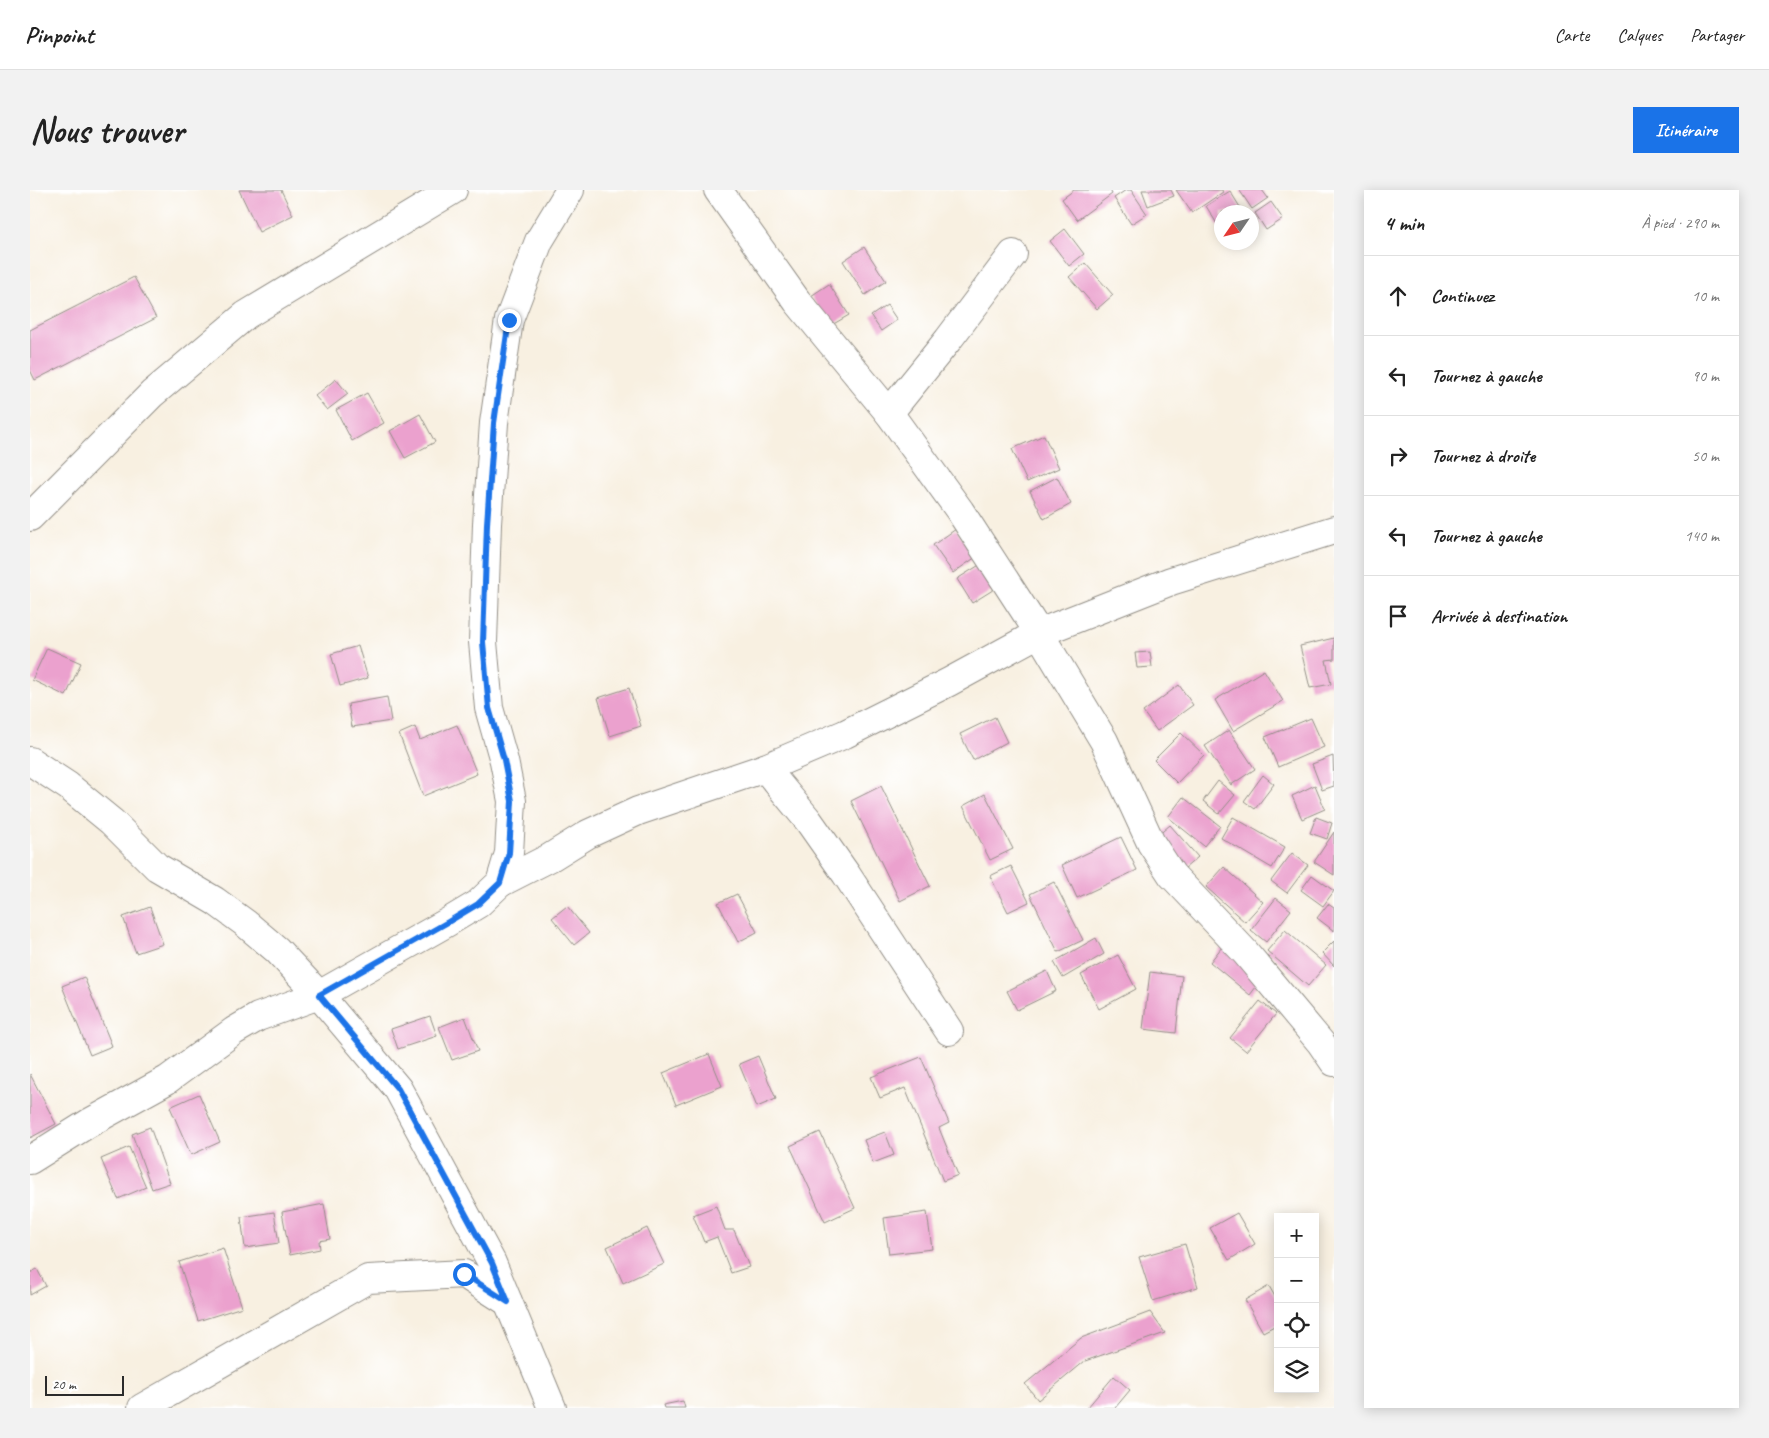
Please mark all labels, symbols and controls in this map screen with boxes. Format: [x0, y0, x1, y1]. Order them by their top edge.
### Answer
text: Pinpoint [25, 20, 94, 50]
text: Carte [1555, 24, 1589, 46]
text: Calques [1617, 24, 1662, 46]
text: Partager [1690, 24, 1744, 46]
button: Itinéraire [1633, 107, 1739, 153]
text: Nous trouver [30, 108, 184, 153]
north arrow [1214, 205, 1259, 250]
text: 4 min [1384, 210, 1424, 236]
text: À pied · 290 m [1641, 213, 1719, 233]
icon: ahead [1384, 282, 1412, 310]
text: Continuez [1431, 284, 1494, 308]
text: 10 m [1692, 286, 1719, 306]
route end [498, 309, 521, 332]
icon: left [1384, 362, 1412, 390]
text: Tournez à gauche [1431, 364, 1542, 388]
text: 90 m [1692, 366, 1719, 386]
icon: right [1384, 442, 1412, 470]
text: Tournez à droite [1431, 444, 1535, 468]
text: 50 m [1692, 446, 1719, 466]
icon: left [1384, 522, 1412, 550]
text: Tournez à gauche [1431, 524, 1542, 548]
text: 140 m [1685, 526, 1719, 546]
icon: arrive [1384, 602, 1412, 630]
text: Arrivée à destination [1431, 604, 1567, 628]
map controls [1274, 1213, 1319, 1393]
button: + [1274, 1213, 1319, 1258]
button: − [1274, 1258, 1319, 1303]
route start [453, 1263, 476, 1286]
button: locate [1274, 1303, 1319, 1348]
button: layers [1274, 1348, 1319, 1393]
scale bar [45, 1373, 124, 1396]
text: 20 m [52, 1376, 76, 1393]

